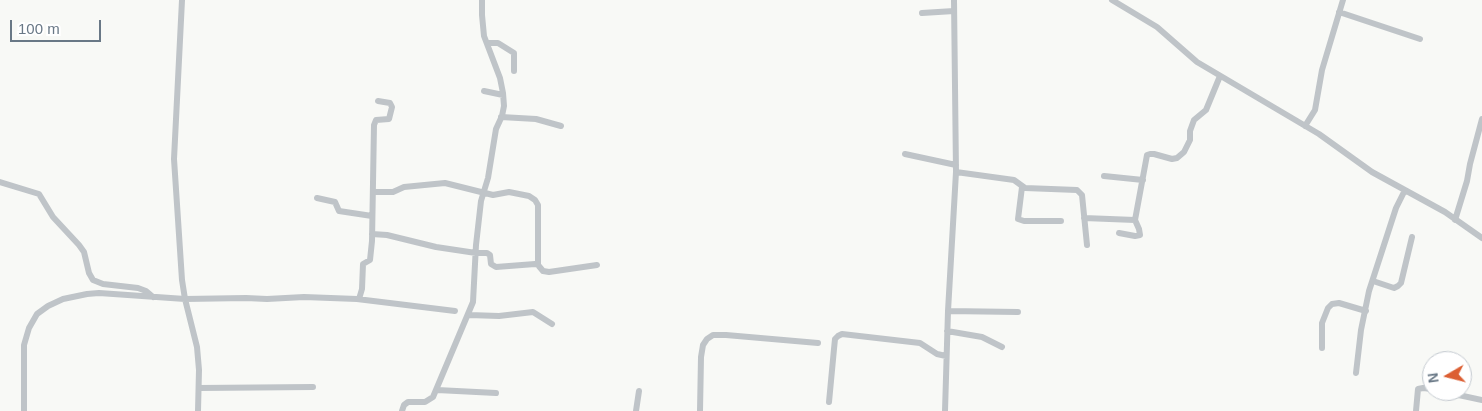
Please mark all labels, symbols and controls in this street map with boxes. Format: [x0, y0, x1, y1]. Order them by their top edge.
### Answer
scale bar [12, 10, 104, 42]
text: 100 m [18, 20, 60, 37]
north arrow [1422, 351, 1472, 401]
text: N [1425, 372, 1442, 384]

